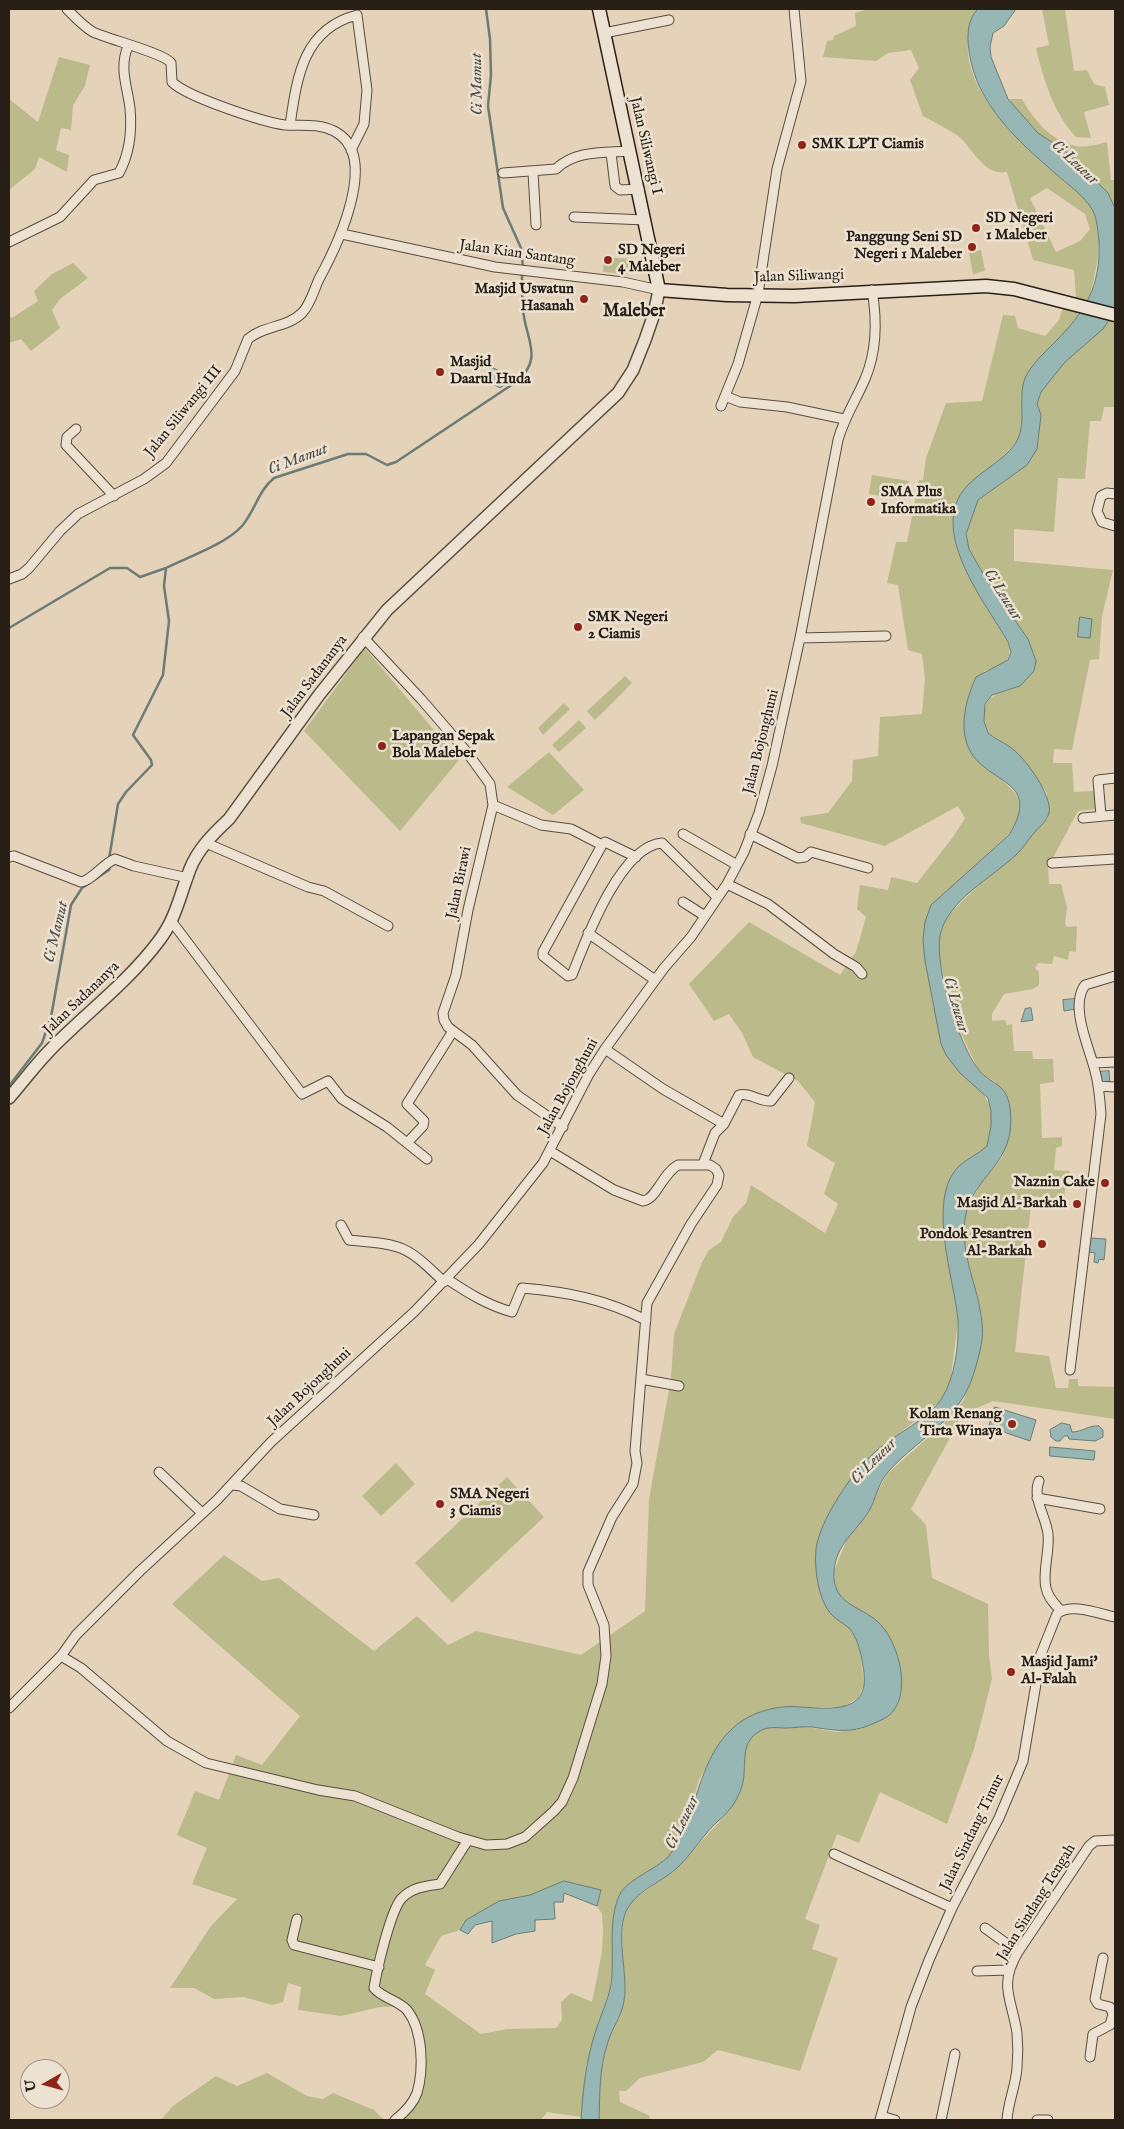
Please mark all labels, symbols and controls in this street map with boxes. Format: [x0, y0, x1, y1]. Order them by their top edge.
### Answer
water label: Ci Mamut [468, 53, 488, 115]
street label: Jalan Siliwangi I [625, 95, 665, 197]
place label: SMK LPT Ciamis [812, 136, 924, 154]
water label: Ci Leueur [1047, 137, 1101, 189]
marker: SMK LPT Ciamis [796, 139, 808, 151]
place label: SD Negeri 1 Maleber [986, 210, 1053, 245]
marker: SD Negeri 1 Maleber [970, 222, 982, 234]
place label: Panggung Seni SD Negeri 1 Maleber [846, 229, 962, 264]
street label: Jalan Kian Santang [458, 237, 576, 271]
marker: Panggung Seni SD Negeri 1 Maleber [966, 241, 978, 253]
place label: SD Negeri 4 Maleber [618, 242, 685, 277]
marker: SD Negeri 4 Maleber [602, 254, 614, 266]
street label: Jalan Siliwangi [754, 266, 844, 288]
place label: Masjid Uswatun Hasanah [475, 281, 574, 316]
marker: Masjid Uswatun Hasanah [578, 293, 590, 305]
district label: Maleber [603, 301, 665, 323]
place label: Masjid Daarul Huda [450, 354, 531, 389]
street label: Jalan Siliwangi III [141, 362, 227, 462]
marker: Masjid Daarul Huda [434, 366, 446, 378]
water label: Ci Mamut [265, 440, 331, 480]
place label: SMA Plus Informatika [881, 484, 956, 519]
marker: SMA Plus Informatika [865, 496, 877, 508]
water label: Ci Leueur [979, 566, 1025, 624]
place label: SMK Negeri 2 Ciamis [588, 609, 668, 644]
marker: SMK Negeri 2 Ciamis [572, 621, 584, 633]
street label: Jalan Sadananya [278, 632, 352, 722]
street label: Jalan Bojonghuni [740, 688, 784, 796]
place label: Lapangan Sepak Bola Maleber [392, 728, 495, 763]
marker: Lapangan Sepak Bola Maleber [376, 740, 388, 752]
street label: Jalan Birawi [444, 845, 476, 921]
water label: Ci Mamut [41, 899, 73, 965]
street label: Jalan Sadananya [40, 958, 124, 1040]
water label: Ci Leueur [938, 975, 972, 1035]
street label: Jalan Bojonghuni [535, 1036, 603, 1138]
place label: Naznin Cake [1014, 1174, 1095, 1192]
marker: Naznin Cake [1099, 1177, 1111, 1189]
place label: Masjid Al-Barkah [957, 1195, 1067, 1213]
marker: Masjid Al-Barkah [1071, 1198, 1083, 1210]
place label: Pondok Pesantren Al-Barkah [920, 1226, 1032, 1261]
marker: Pondok Pesantren Al-Barkah [1036, 1238, 1048, 1250]
street label: Jalan Bojonghuni [265, 1345, 355, 1431]
place label: Kolam Renang Tirta Winaya [909, 1406, 1002, 1441]
marker: Kolam Renang Tirta Winaya [1006, 1418, 1018, 1430]
water label: Ci Leueur [847, 1435, 901, 1489]
place label: SMA Negeri 3 Ciamis [450, 1486, 529, 1521]
marker: SMA Negeri 3 Ciamis [434, 1498, 446, 1510]
place label: Masjid Jami' Al-Falah [1021, 1654, 1098, 1689]
marker: Masjid Jami' Al-Falah [1005, 1666, 1017, 1678]
street label: Jalan Sindang Timur [937, 1772, 1009, 1894]
water label: Ci Leueur [662, 1793, 704, 1853]
street label: Jalan Sindang Tengah [994, 1841, 1080, 1965]
north arrow [20, 2059, 70, 2109]
text: U [21, 2079, 41, 2093]

